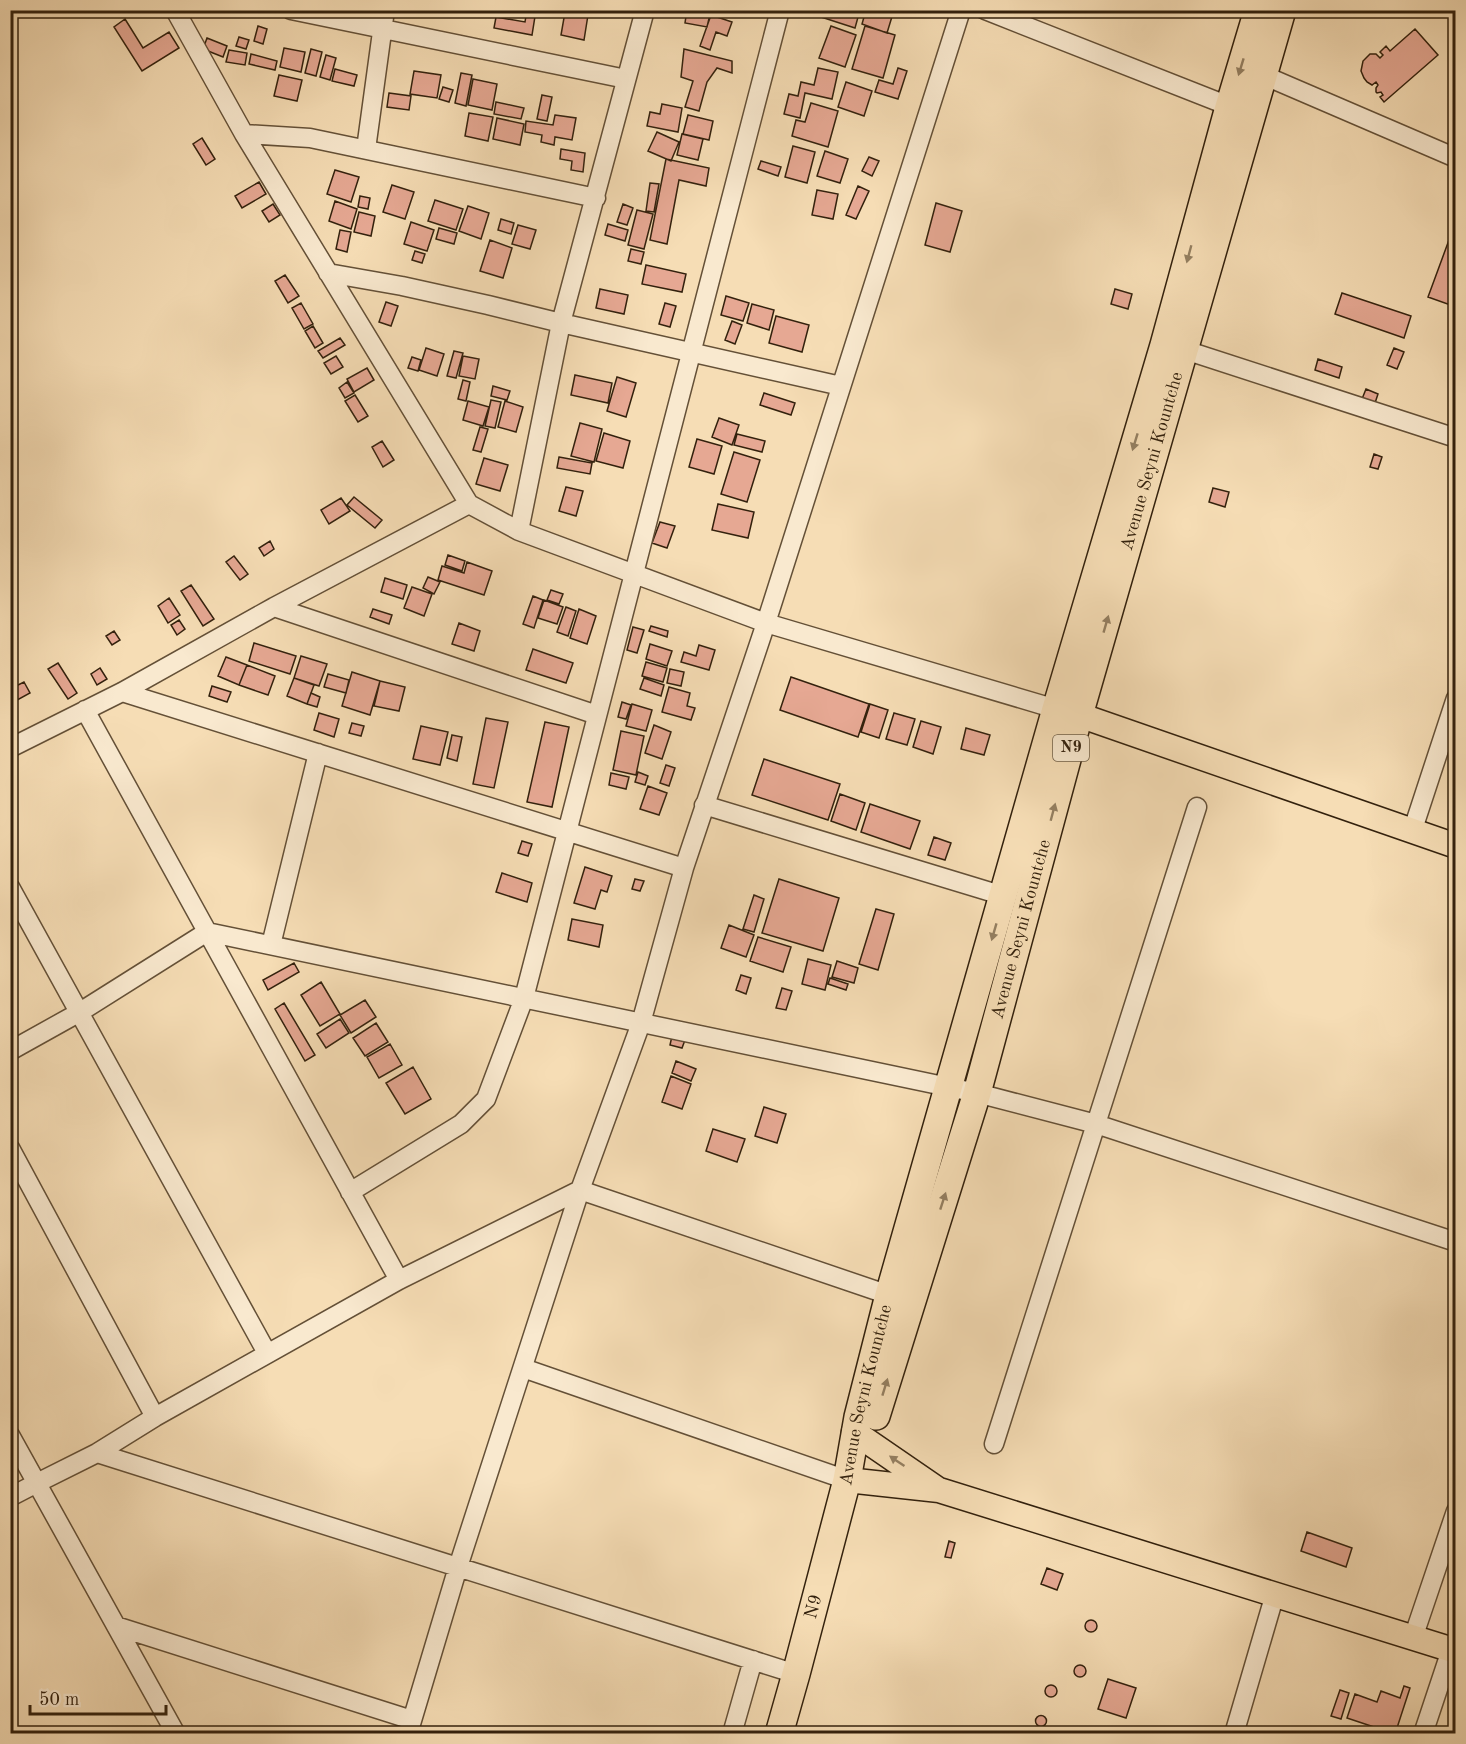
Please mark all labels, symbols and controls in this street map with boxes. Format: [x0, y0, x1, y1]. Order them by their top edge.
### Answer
one-way arrow [1236, 58, 1245, 76]
one-way arrow [1184, 246, 1193, 264]
street label: Avenue Seyni Kountche [1118, 370, 1186, 553]
one-way arrow [1130, 433, 1139, 451]
one-way arrow [1102, 615, 1111, 633]
road number: N9 [1053, 735, 1089, 761]
one-way arrow [1049, 802, 1059, 821]
street label: Avenue Seyni Kountche [988, 838, 1054, 1021]
one-way arrow [988, 923, 998, 941]
one-way arrow [939, 1192, 948, 1210]
street label: Avenue Seyni Kountche [837, 1303, 895, 1487]
one-way arrow [881, 1378, 890, 1396]
one-way arrow [889, 1456, 905, 1467]
street label: N9 [802, 1593, 826, 1621]
scale bar [30, 1678, 166, 1716]
text: 50 m [39, 1691, 79, 1709]

